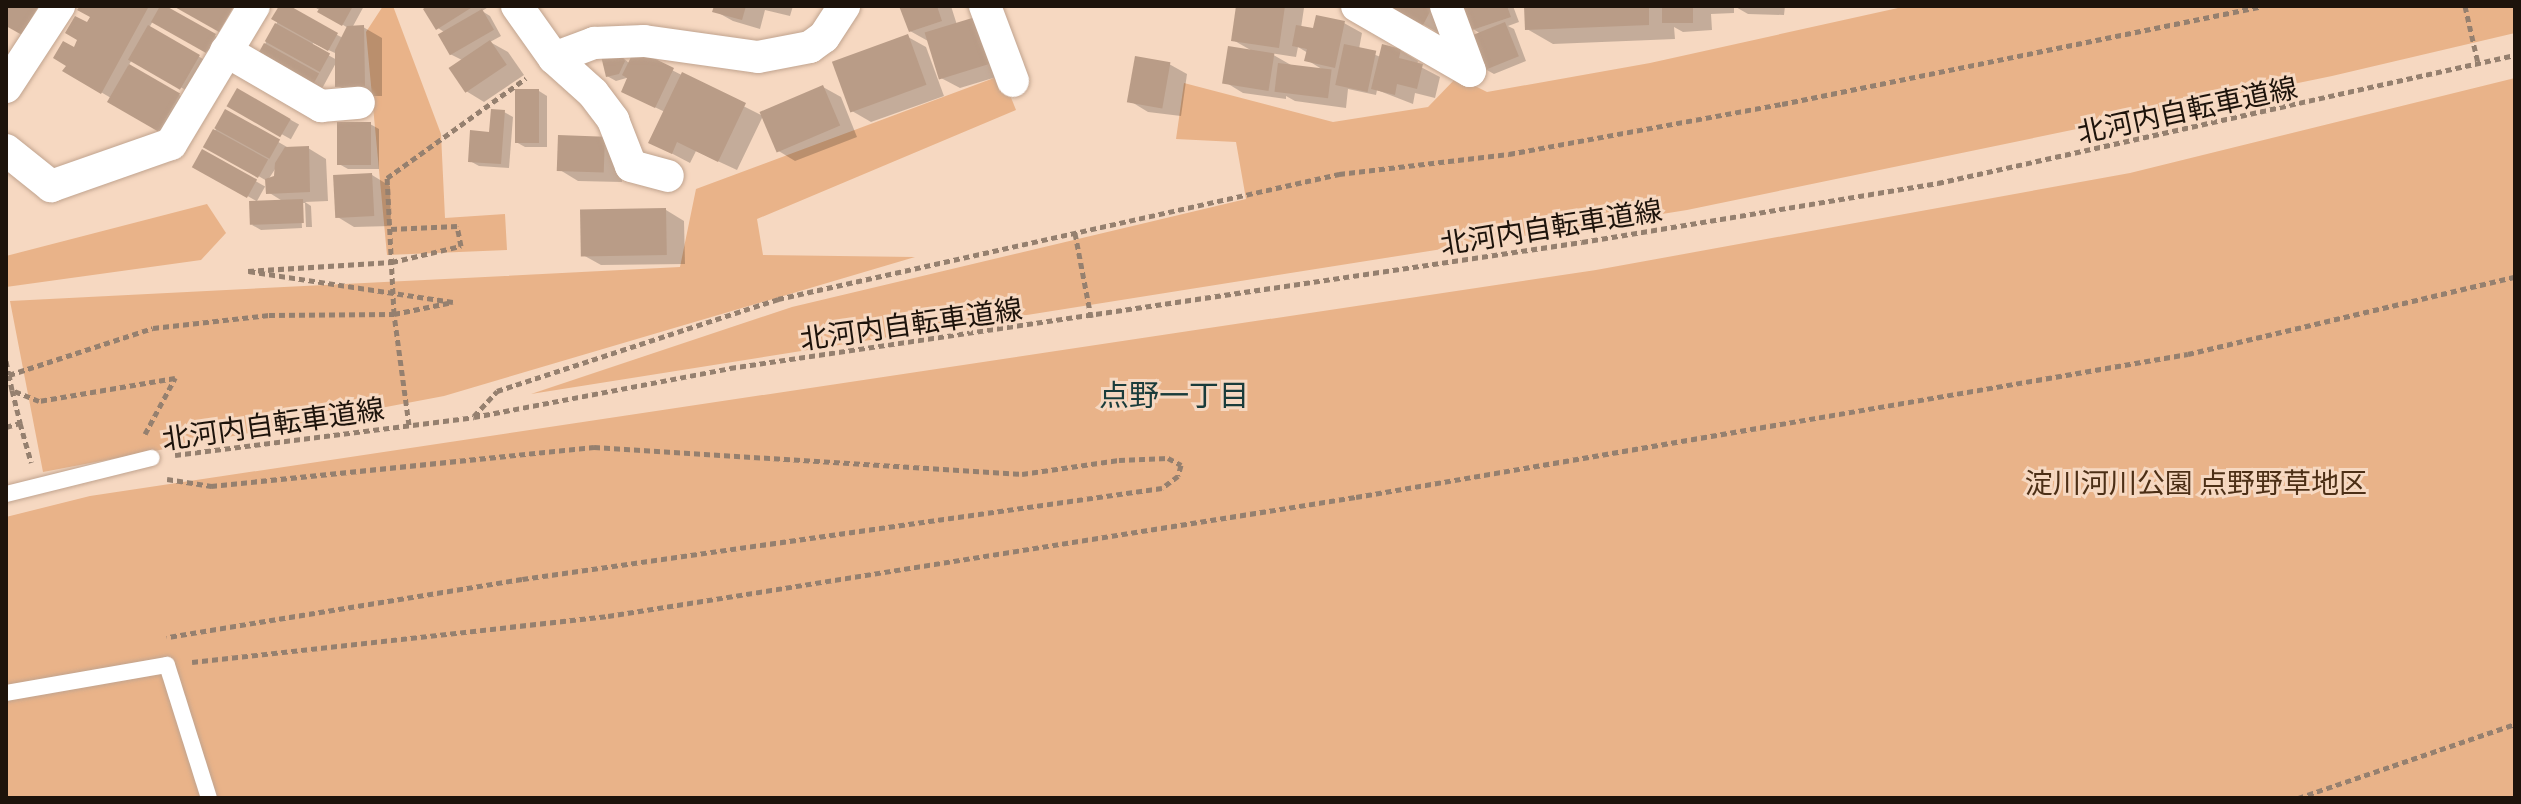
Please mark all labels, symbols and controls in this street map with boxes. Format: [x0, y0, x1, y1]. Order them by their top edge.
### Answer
street label: 北河内自転車道線 [2074, 69, 2300, 149]
street label: 北河内自転車道線 [1438, 192, 1664, 260]
street label: 北河内自転車道線 [798, 291, 1024, 355]
district label: 点野一丁目 [1099, 376, 1249, 412]
street label: 北河内自転車道線 [160, 391, 386, 455]
park label: 淀川河川公園 点野野草地区 [2025, 465, 2367, 499]

